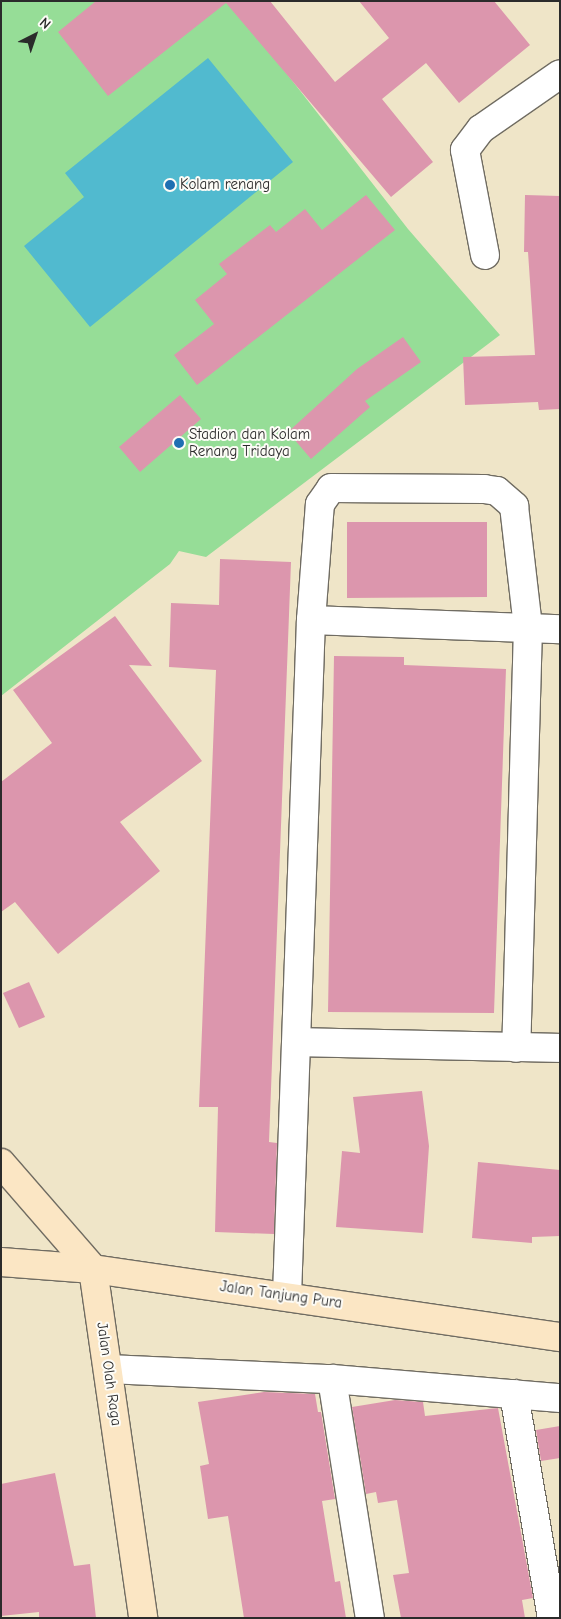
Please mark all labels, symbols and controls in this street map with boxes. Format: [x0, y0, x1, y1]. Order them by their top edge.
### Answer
north arrow [10, 10, 60, 60]
text: N [36, 14, 54, 33]
place label: Kolam renang [180, 176, 270, 194]
marker: Kolam renang [164, 179, 176, 191]
place label: Stadion dan Kolam Renang Tridaya [189, 425, 310, 460]
marker: Stadion dan Kolam Renang Tridaya [173, 437, 185, 449]
street label: Jalan Tanjung Pura [219, 1278, 343, 1312]
street label: Jalan Olah Raga [93, 1321, 125, 1427]

